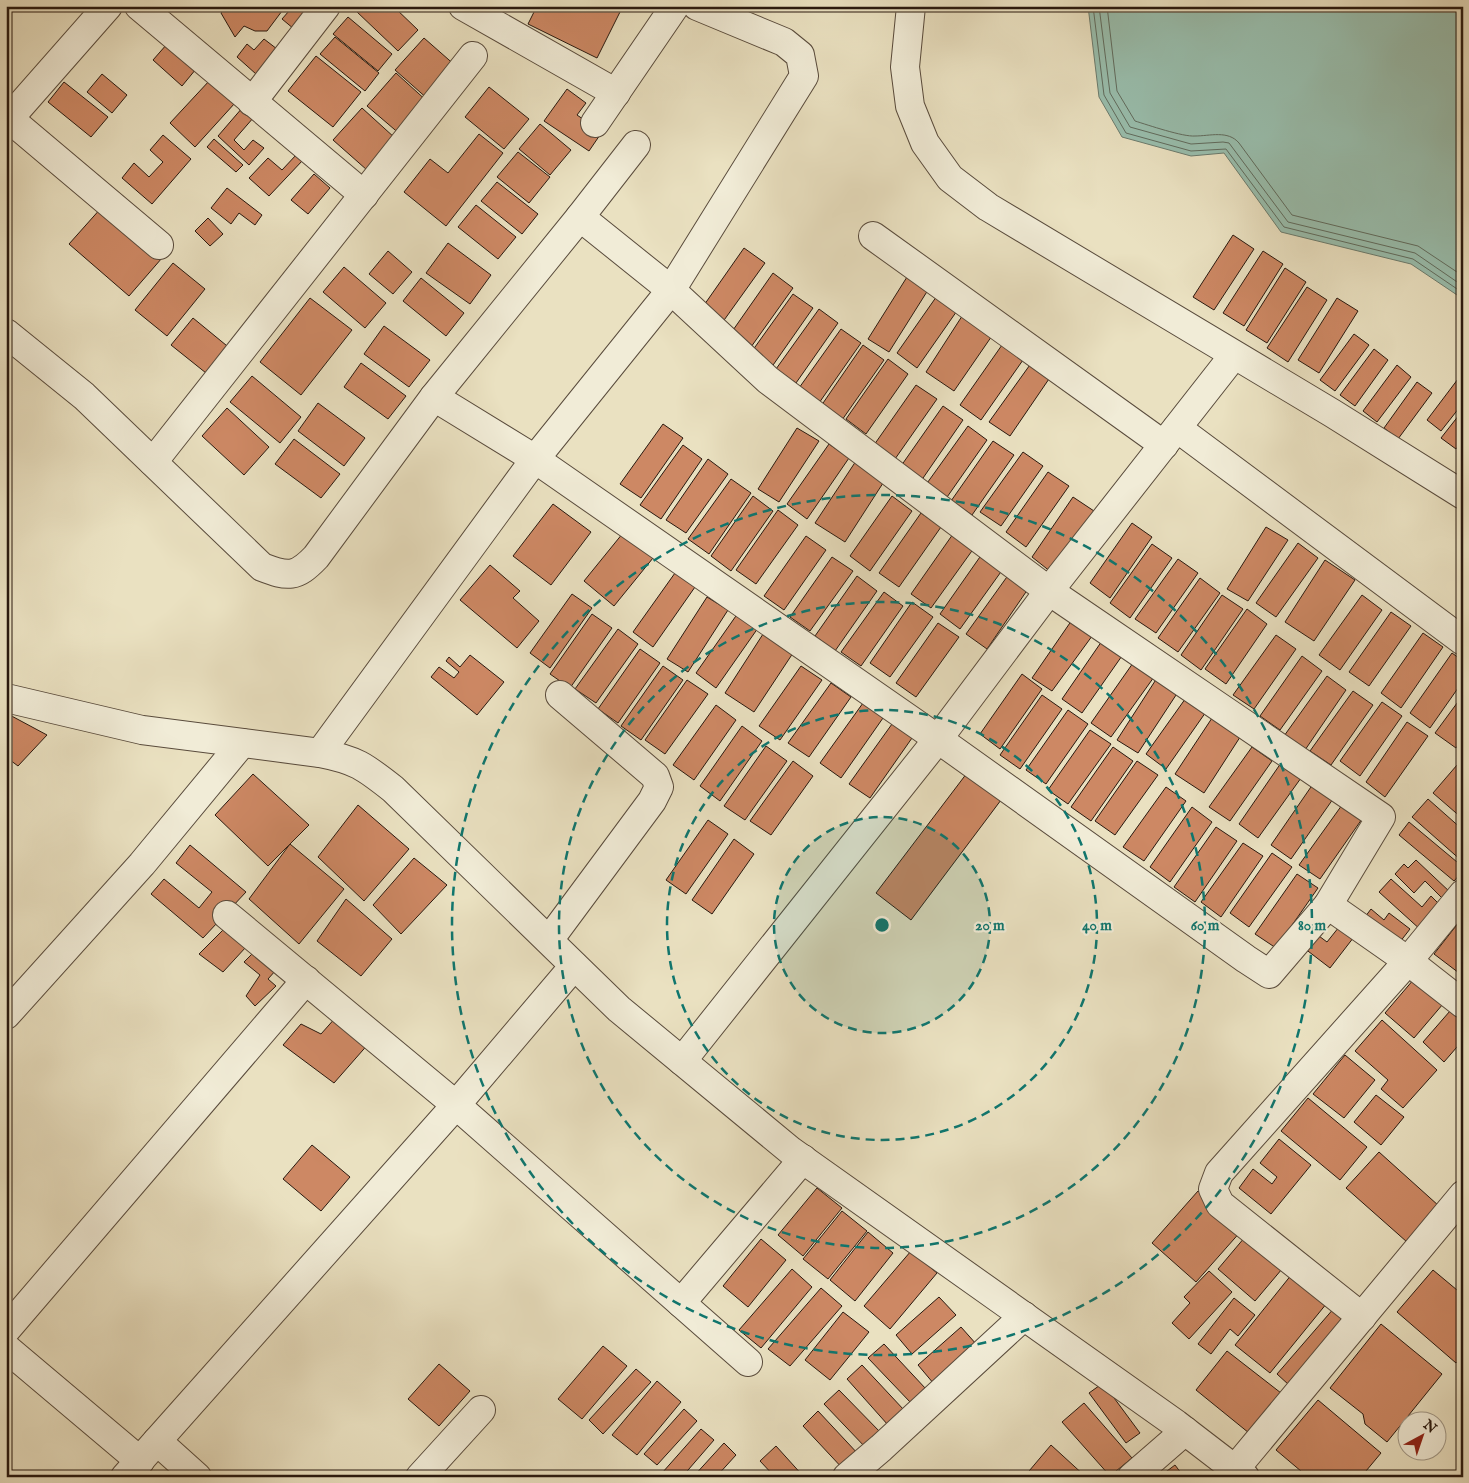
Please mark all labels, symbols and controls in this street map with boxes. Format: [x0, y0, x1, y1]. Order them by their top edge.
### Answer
centre of rings [873, 916, 891, 934]
text: 20 m [975, 916, 1005, 935]
text: 40 m [1082, 916, 1112, 935]
text: 60 m [1191, 916, 1220, 935]
text: 80 m [1298, 916, 1326, 935]
north arrow [1396, 1410, 1446, 1460]
text: N [1419, 1415, 1440, 1438]

